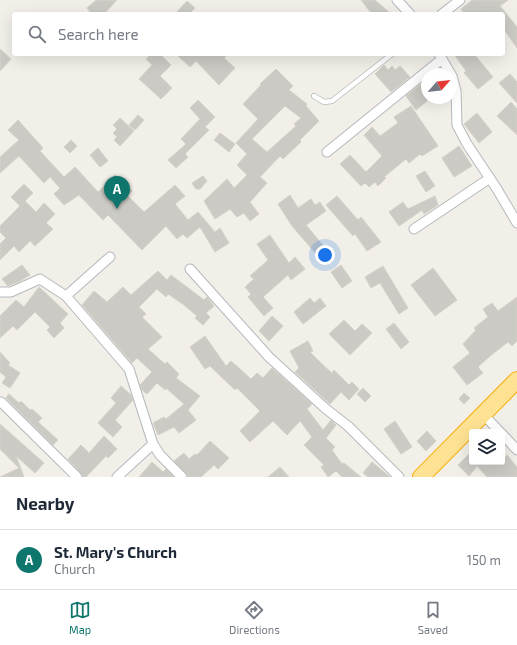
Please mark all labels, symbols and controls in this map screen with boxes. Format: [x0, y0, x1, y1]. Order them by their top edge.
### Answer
search box [12, 12, 505, 56]
icon: search [26, 23, 48, 45]
text: Search here [58, 25, 139, 43]
north arrow [421, 68, 457, 104]
pin: A [104, 176, 130, 209]
your location [315, 245, 335, 265]
map controls [469, 429, 505, 465]
button: layers [469, 429, 505, 465]
text: Nearby [16, 493, 74, 513]
text: St. Mary's Church [54, 543, 177, 561]
text: A [25, 552, 33, 568]
text: 150 m [467, 552, 501, 568]
text: Church [54, 561, 95, 577]
tab: Map [69, 599, 91, 636]
tab: Directions [229, 599, 280, 636]
tab: Saved [418, 599, 448, 636]

